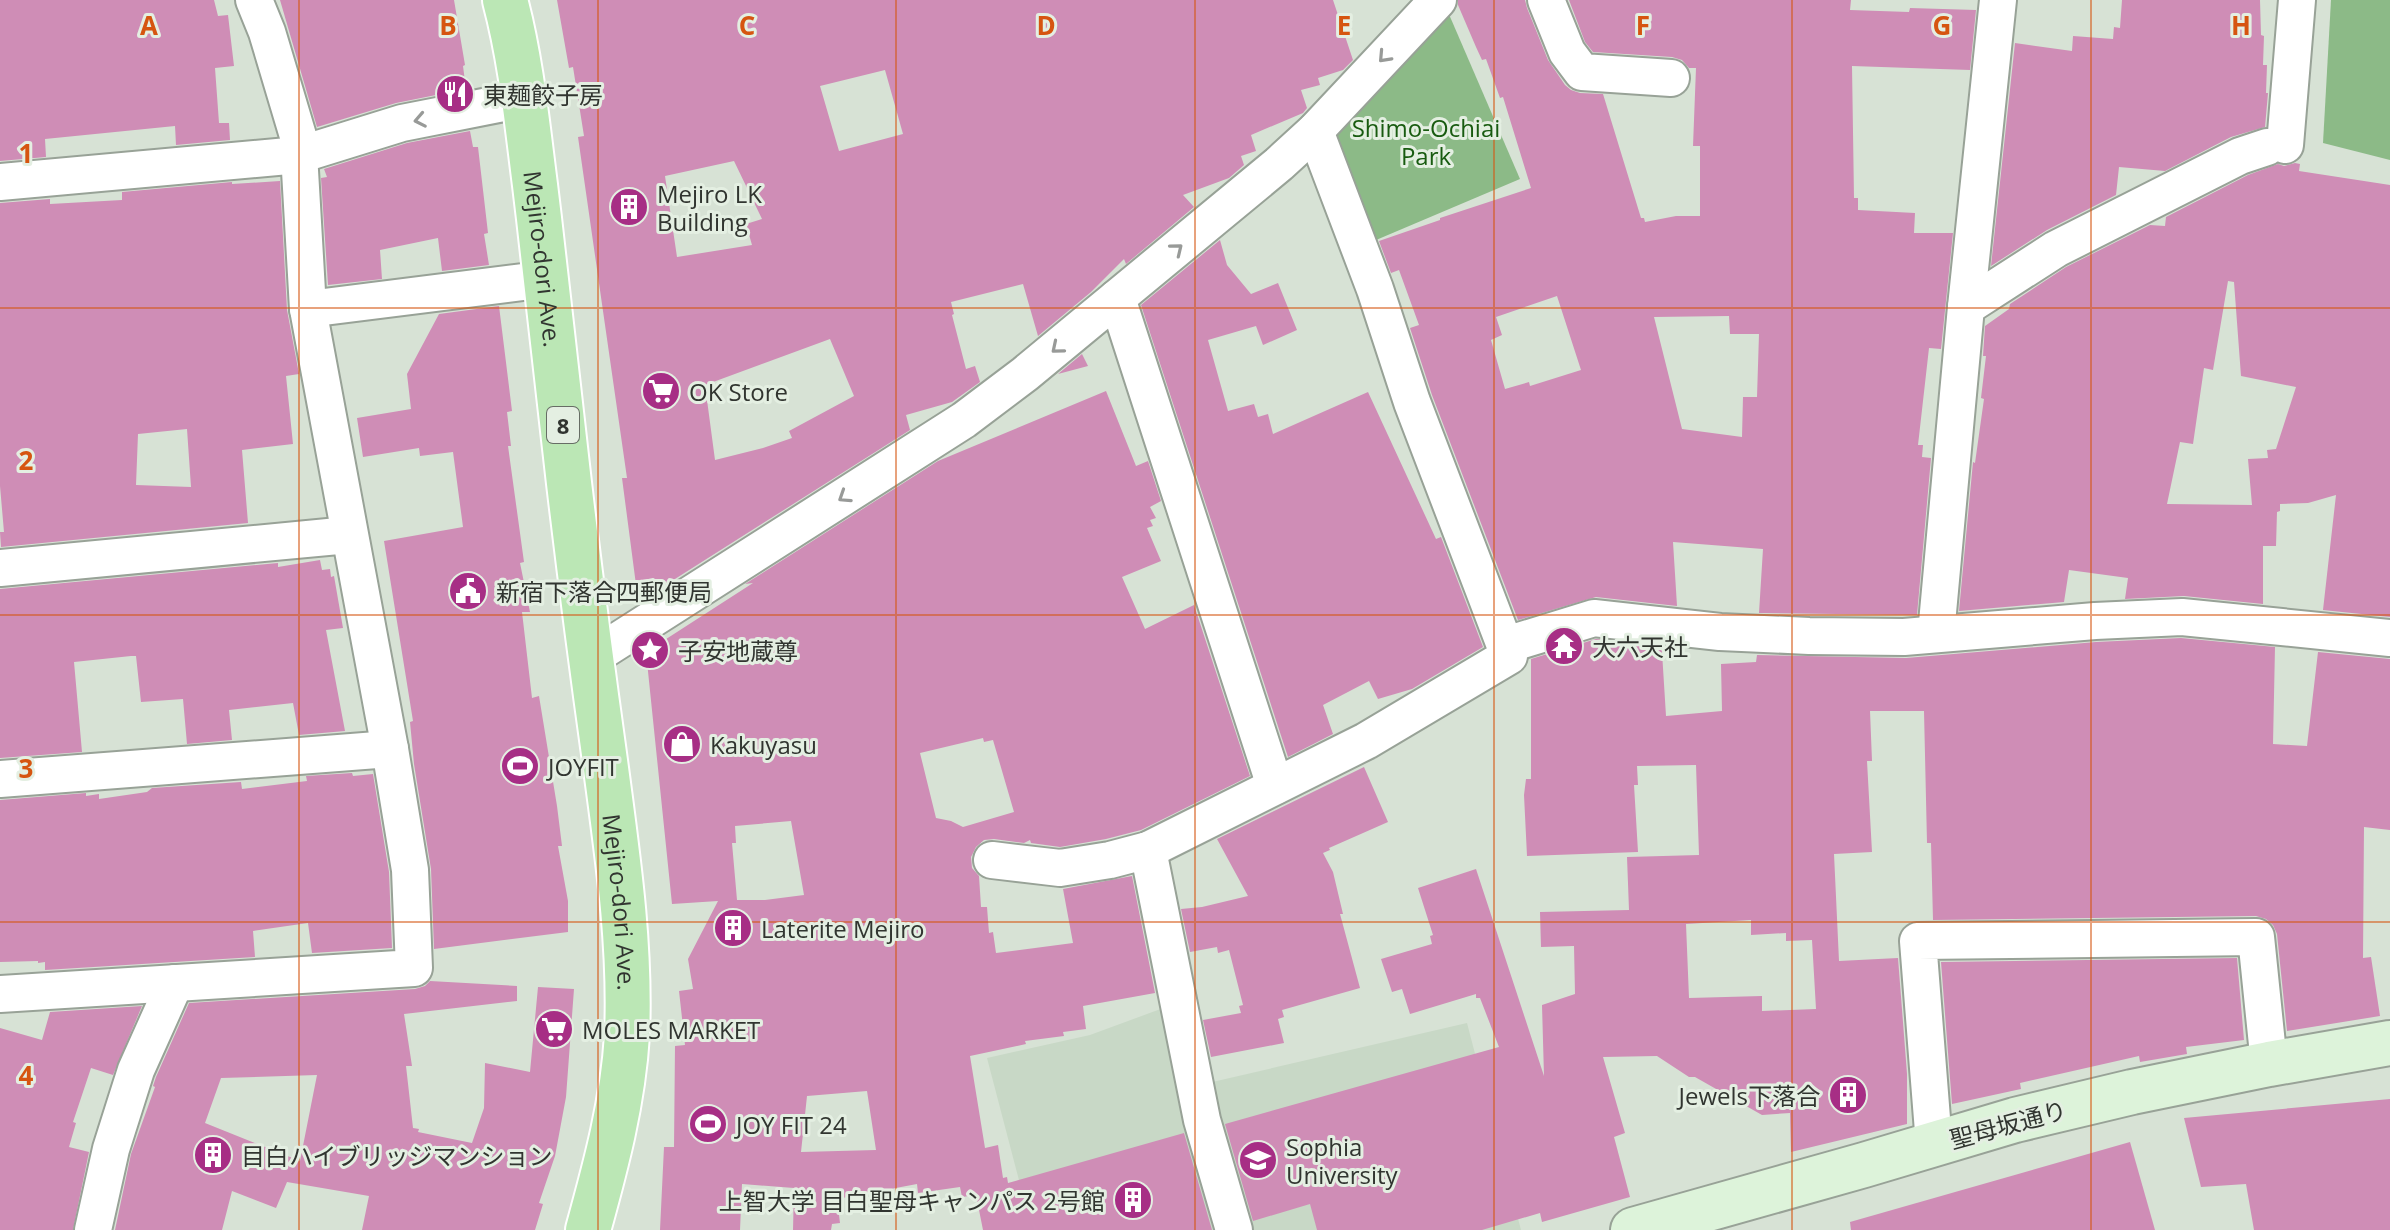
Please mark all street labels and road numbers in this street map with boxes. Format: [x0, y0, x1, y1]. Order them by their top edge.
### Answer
street label: Mejiro-dori Ave. [517, 169, 570, 349]
road number: 8 [547, 407, 579, 443]
street label: Mejiro-dori Ave. [596, 812, 644, 991]
street label: 聖母坂通り [1946, 1093, 2070, 1155]

